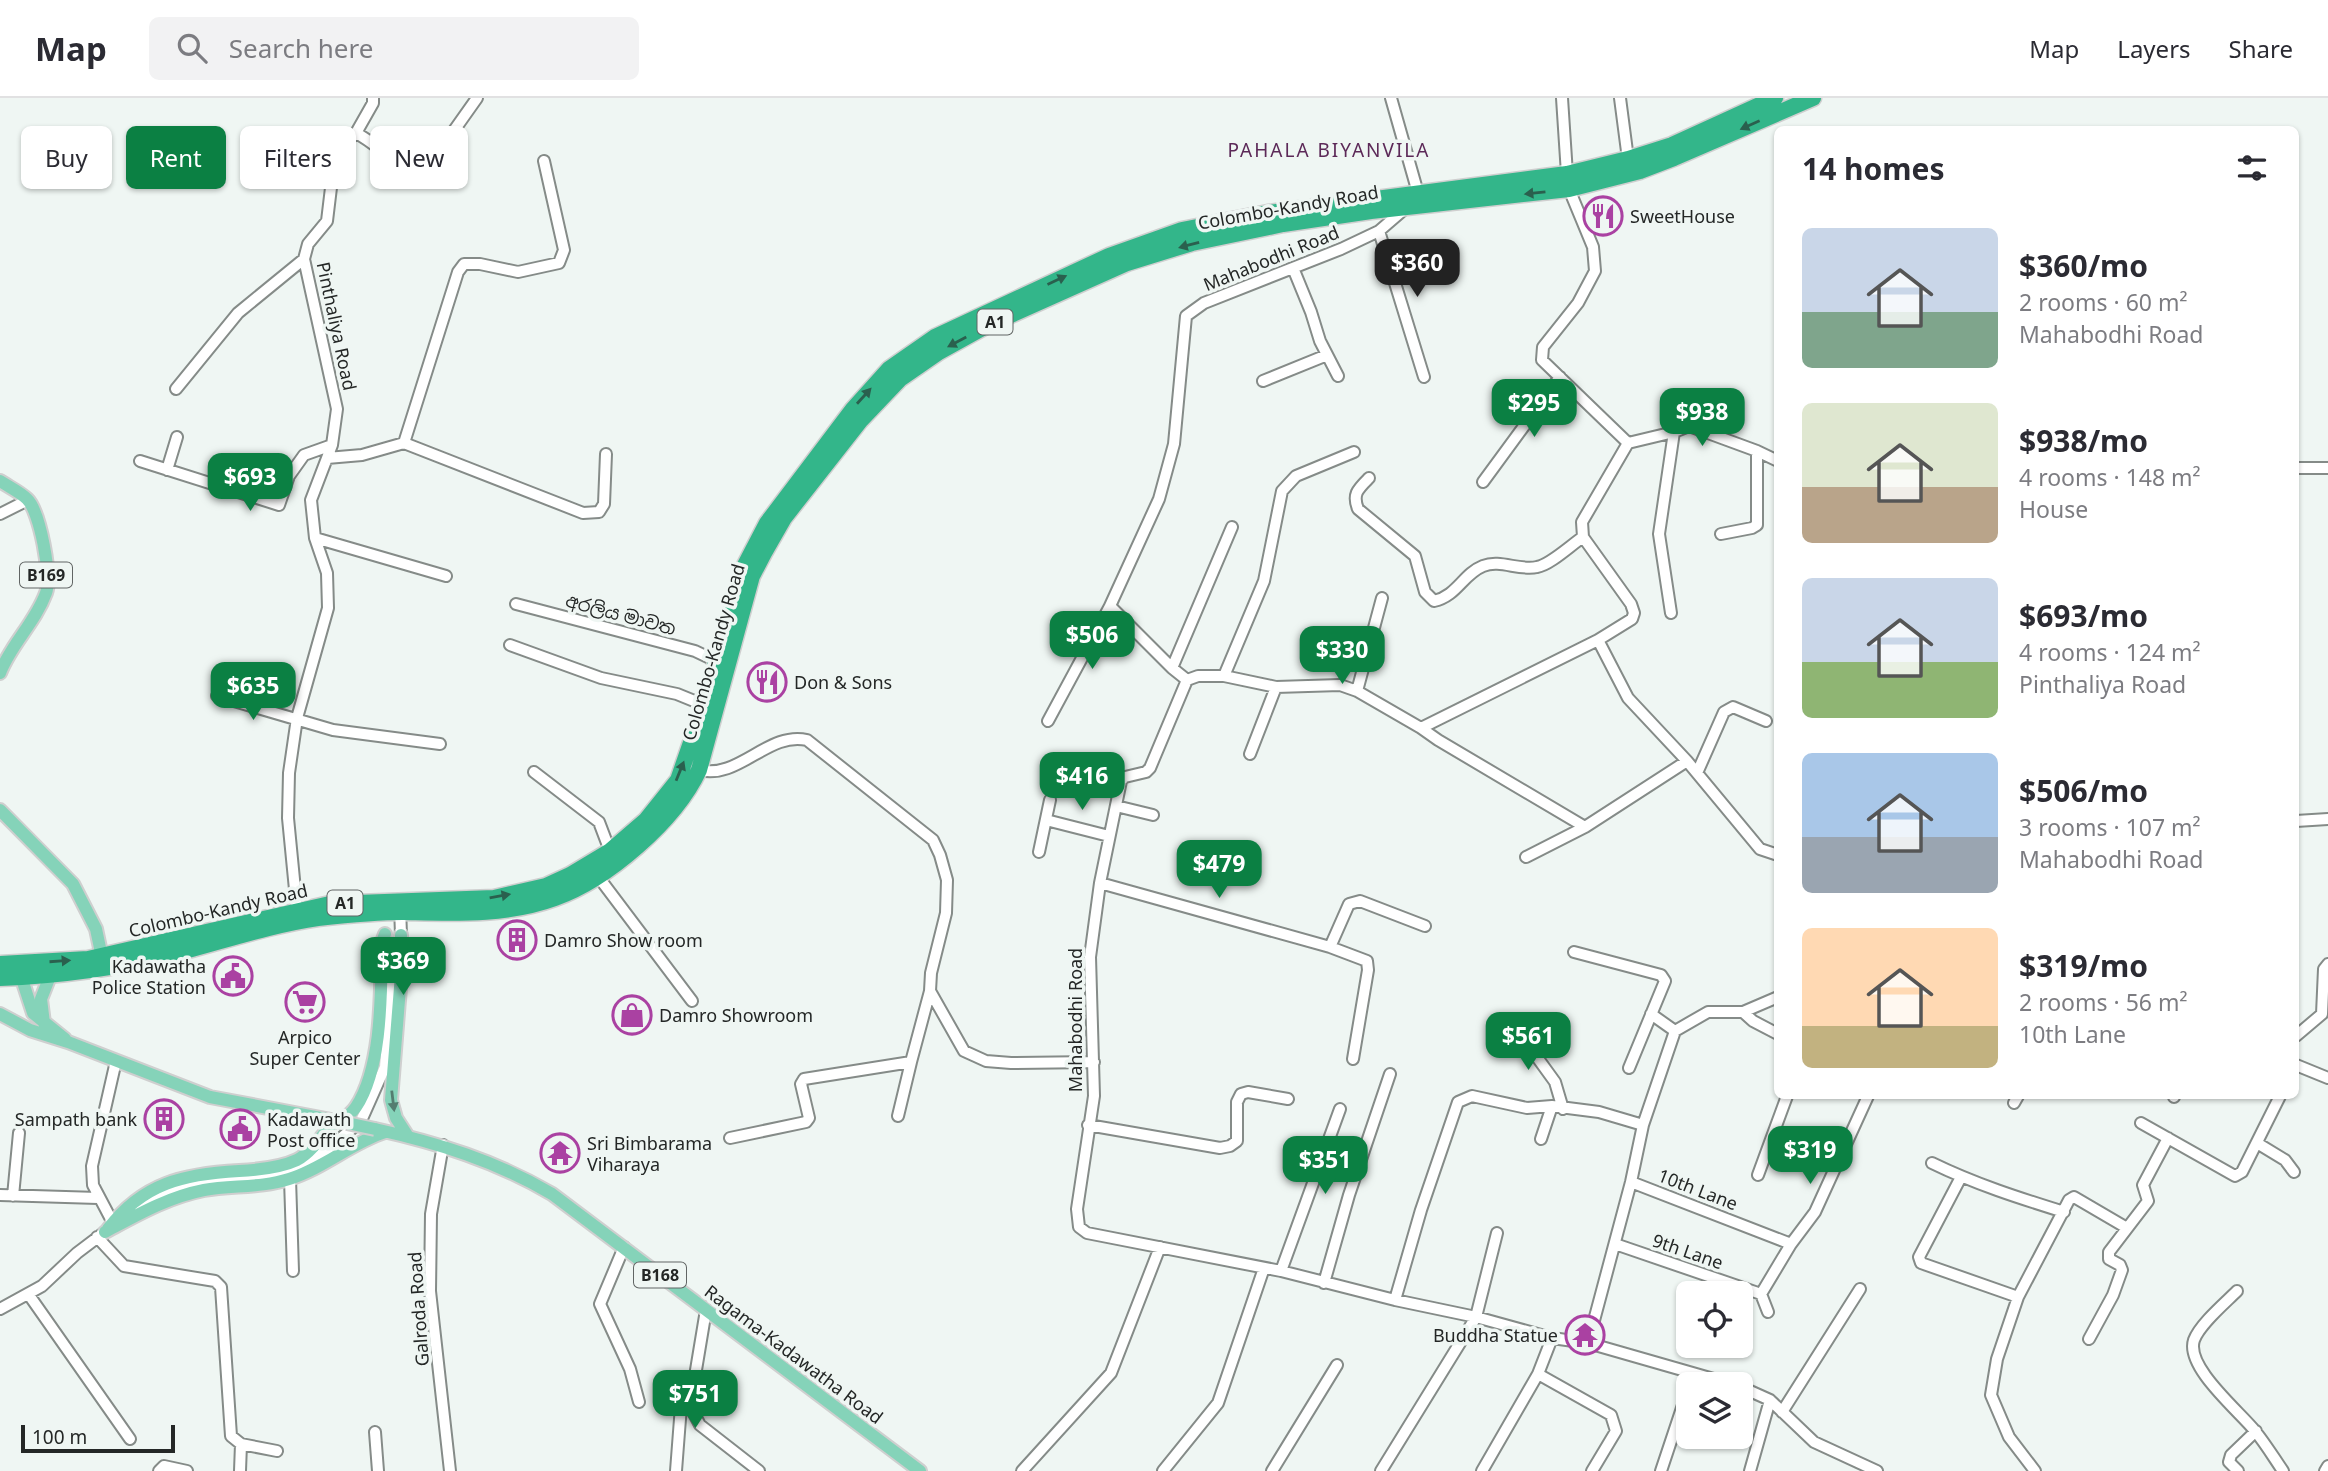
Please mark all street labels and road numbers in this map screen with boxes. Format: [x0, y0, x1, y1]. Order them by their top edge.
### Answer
street label: Colombo-Kandy Road [1196, 179, 1380, 235]
street label: Mahabodhi Road [1200, 220, 1342, 296]
street label: Pinthaliya Road [312, 259, 362, 393]
road number: A1 [978, 310, 1012, 334]
street label: Colombo-Kandy Road [676, 561, 750, 743]
road number: B169 [20, 562, 72, 588]
street label: අරලිය මාවත [563, 588, 679, 640]
street label: Colombo-Kandy Road [126, 878, 310, 942]
road number: A1 [328, 890, 362, 916]
street label: Mahabodhi Road [1063, 948, 1087, 1092]
street label: 10th Lane [1655, 1163, 1741, 1215]
street label: 9th Lane [1649, 1228, 1727, 1274]
street label: Galroda Road [402, 1251, 434, 1367]
road number: B168 [634, 1262, 686, 1288]
street label: Ragama-Kadawatha Road [700, 1279, 888, 1429]

